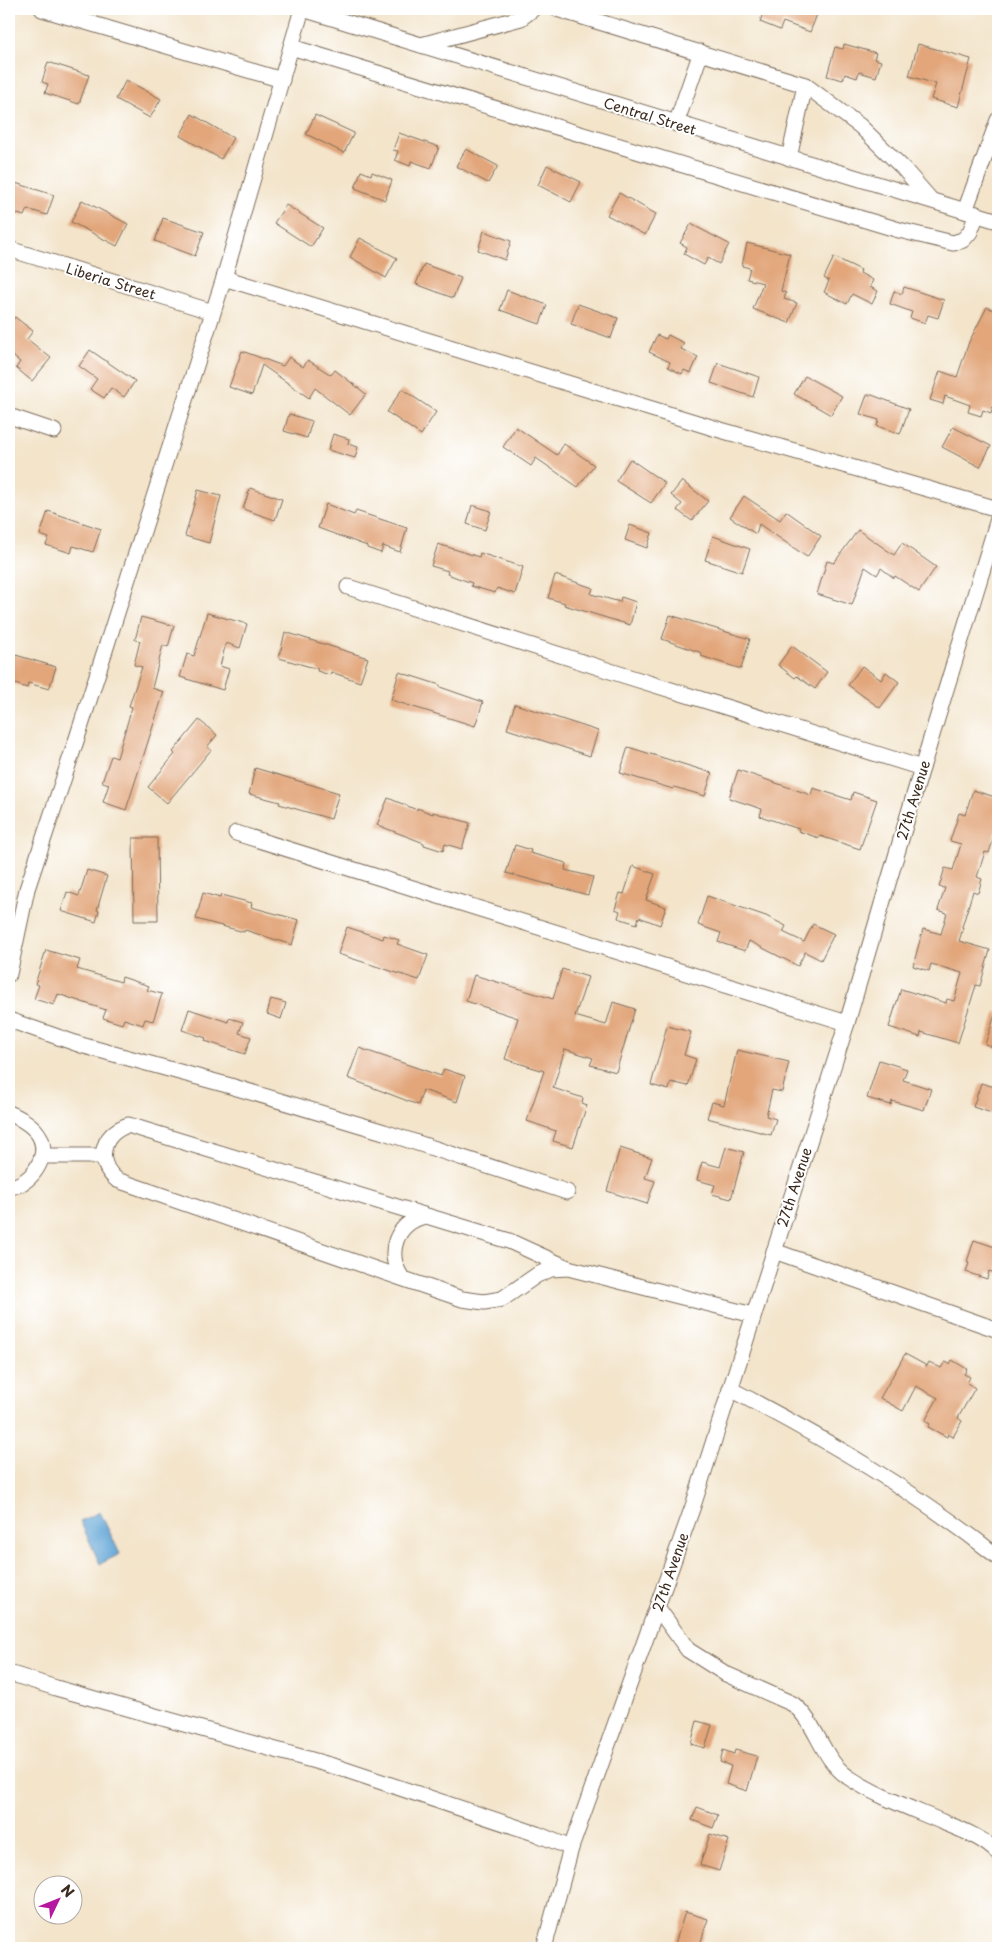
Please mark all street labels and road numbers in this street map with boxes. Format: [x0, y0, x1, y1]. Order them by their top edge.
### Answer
street label: Central Street [601, 92, 699, 140]
street label: Liberia Street [64, 257, 159, 305]
street label: 27th Avenue [891, 757, 935, 843]
street label: 27th Avenue [771, 1144, 817, 1229]
street label: 27th Avenue [647, 1529, 693, 1614]

